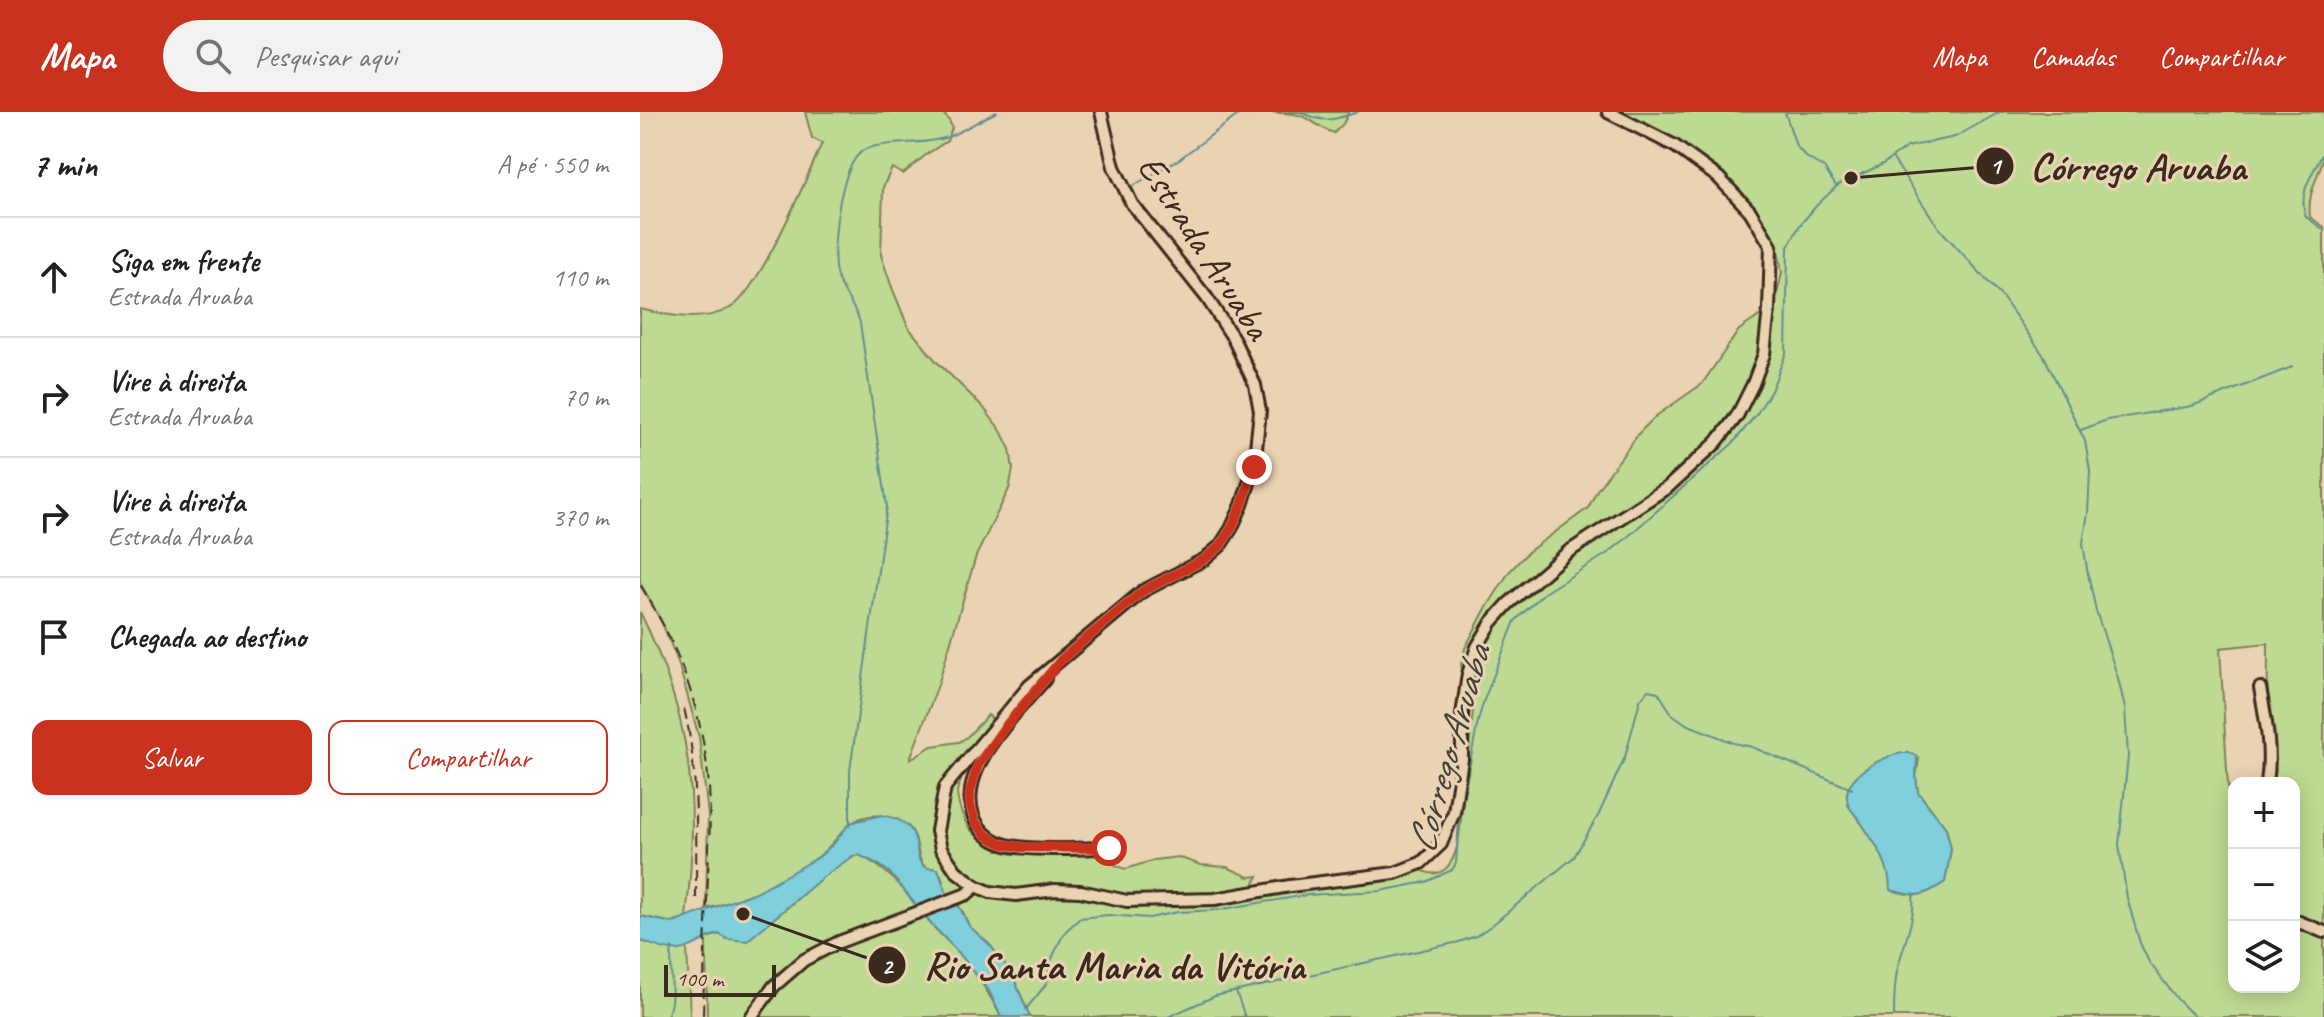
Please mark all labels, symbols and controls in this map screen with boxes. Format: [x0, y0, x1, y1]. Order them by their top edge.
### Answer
search box [163, 20, 723, 92]
text: Mapa [40, 33, 115, 80]
icon: search [191, 34, 235, 78]
text: Pesquisar aqui [255, 37, 397, 75]
text: Mapa [1932, 39, 1987, 74]
text: Camadas [2031, 39, 2115, 74]
text: Compartilhar [2159, 39, 2284, 74]
callout: Córrego Aruaba [1975, 134, 2261, 198]
text: Córrego Aruaba [2030, 142, 2248, 192]
text: 7 min [32, 143, 97, 186]
street label: Estrada Aruaba [1128, 146, 1283, 351]
text: A pé · 550 m [497, 148, 608, 181]
text: 1 [1990, 151, 2004, 181]
text: Siga em frente [108, 242, 259, 280]
icon: ahead [32, 255, 76, 299]
text: 110 m [552, 261, 608, 294]
text: Estrada Aruaba [108, 280, 252, 313]
text: Vire à direita [108, 362, 245, 400]
icon: right [32, 375, 76, 419]
text: 70 m [564, 381, 608, 414]
text: Estrada Aruaba [108, 400, 252, 433]
route end [1236, 449, 1272, 485]
text: Vire à direita [108, 482, 245, 520]
icon: right [32, 495, 76, 539]
text: 370 m [552, 501, 608, 534]
text: Estrada Aruaba [108, 520, 252, 553]
icon: arrive [32, 615, 76, 659]
text: Chegada ao destino [108, 618, 306, 656]
water label: Córrego Aruaba [1396, 636, 1503, 858]
button: Salvar [32, 720, 312, 795]
button: Compartilhar [328, 720, 608, 795]
map controls [2228, 777, 2300, 993]
button: + [2228, 777, 2300, 849]
route start [1091, 830, 1127, 866]
button: − [2228, 849, 2300, 921]
button: layers [2228, 921, 2300, 993]
callout: Rio Santa Maria da Vitória [867, 933, 1320, 997]
text: Rio Santa Maria da Vitória [924, 941, 1307, 991]
text: 2 [882, 951, 895, 981]
scale bar [664, 961, 776, 997]
text: 100 m [676, 965, 723, 993]

